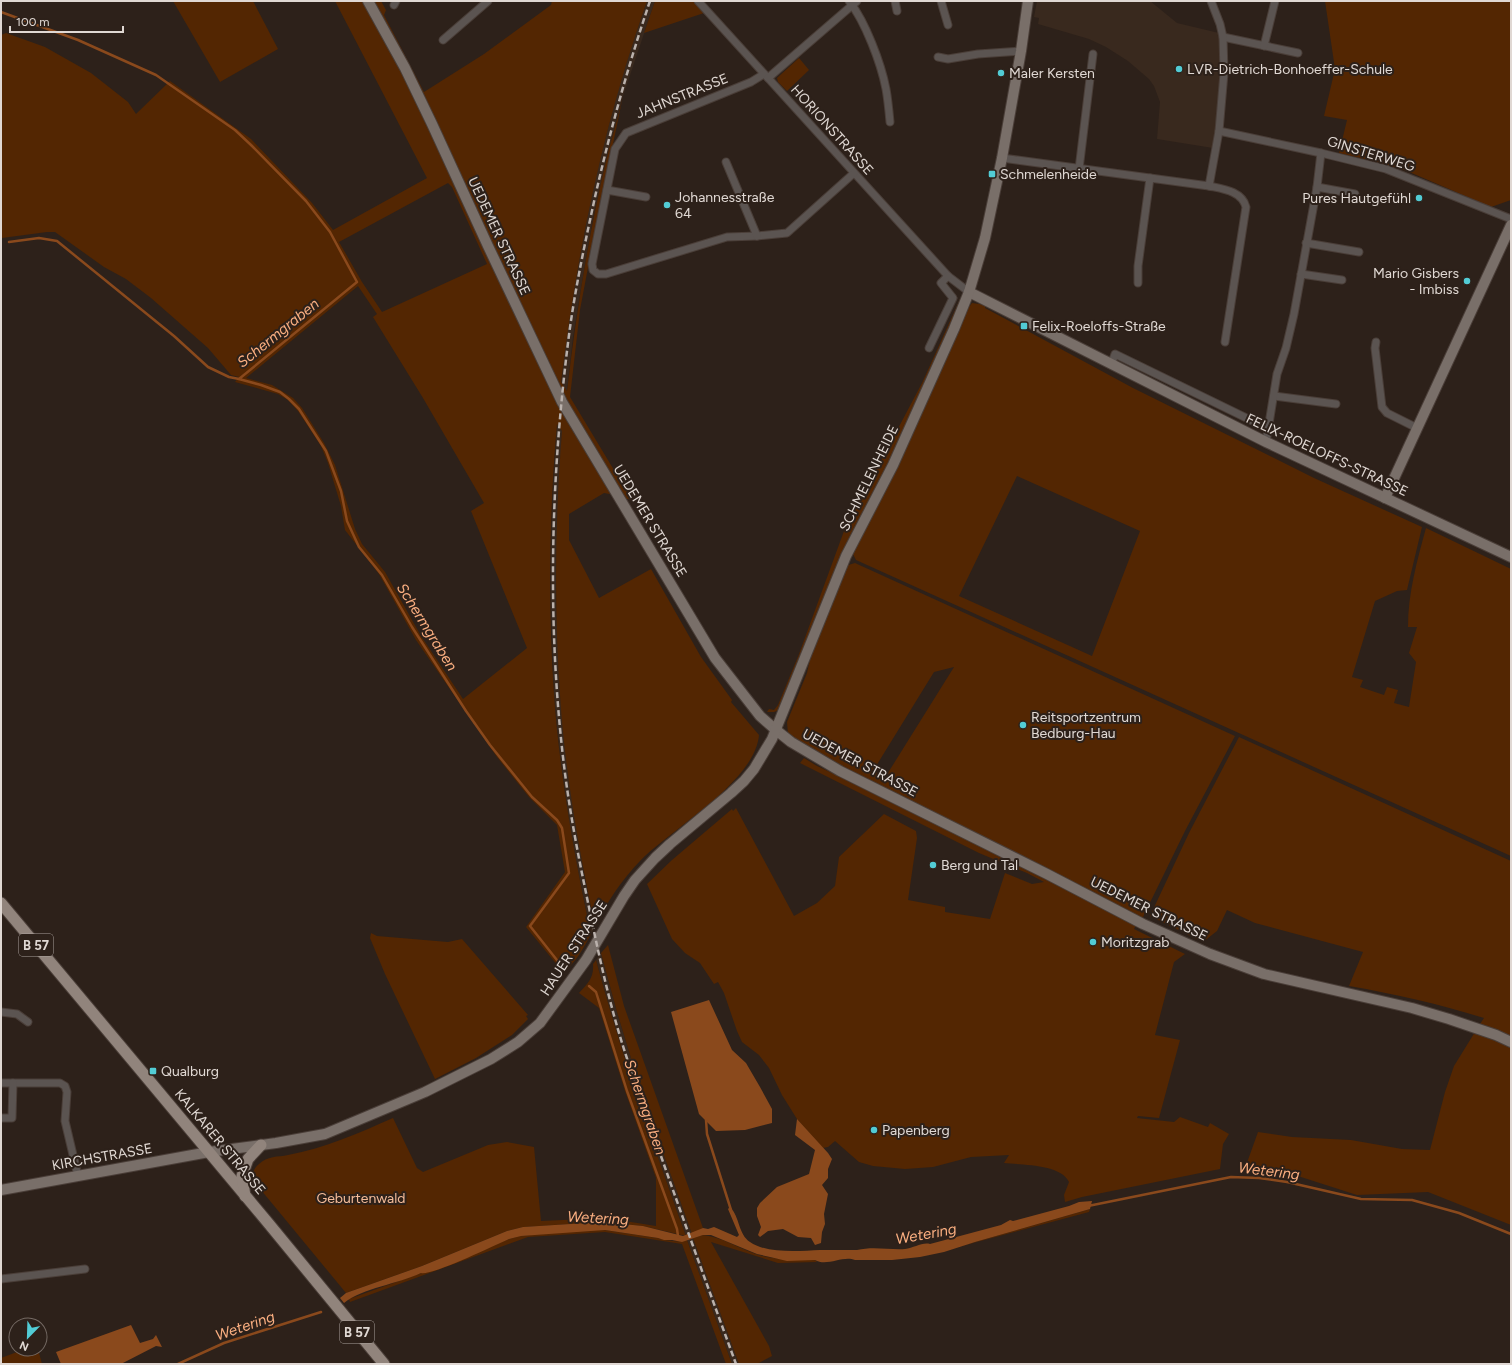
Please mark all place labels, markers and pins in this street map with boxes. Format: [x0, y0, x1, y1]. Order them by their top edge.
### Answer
place label: LVR-Dietrich-Bonhoeffer-Schule [1187, 61, 1393, 78]
marker: LVR-Dietrich-Bonhoeffer-Schule [1174, 64, 1184, 74]
place label: Maler Kersten [1009, 65, 1095, 82]
marker: Maler Kersten [996, 68, 1006, 78]
place label: Schmelenheide [1000, 166, 1097, 183]
marker: Schmelenheide [987, 169, 997, 179]
place label: Johannesstraße 64 [675, 189, 775, 222]
place label: Pures Hautgefühl [1302, 190, 1411, 207]
marker: Pures Hautgefühl [1414, 193, 1424, 203]
marker: Johannesstraße 64 [662, 200, 672, 210]
place label: Mario Gisbers - Imbiss [1373, 265, 1459, 298]
marker: Mario Gisbers - Imbiss [1462, 276, 1472, 286]
place label: Felix-Roeloffs-Straße [1032, 318, 1166, 335]
marker: Felix-Roeloffs-Straße [1019, 321, 1029, 331]
place label: Reitsportzentrum Bedburg-Hau [1031, 709, 1141, 742]
marker: Reitsportzentrum Bedburg-Hau [1018, 720, 1028, 730]
place label: Berg und Tal [941, 857, 1018, 874]
marker: Berg und Tal [928, 860, 938, 870]
place label: Moritzgrab [1101, 934, 1169, 951]
marker: Moritzgrab [1088, 937, 1098, 947]
place label: Qualburg [161, 1063, 219, 1080]
marker: Qualburg [148, 1066, 158, 1076]
place label: Papenberg [882, 1122, 950, 1139]
marker: Papenberg [869, 1125, 879, 1135]

